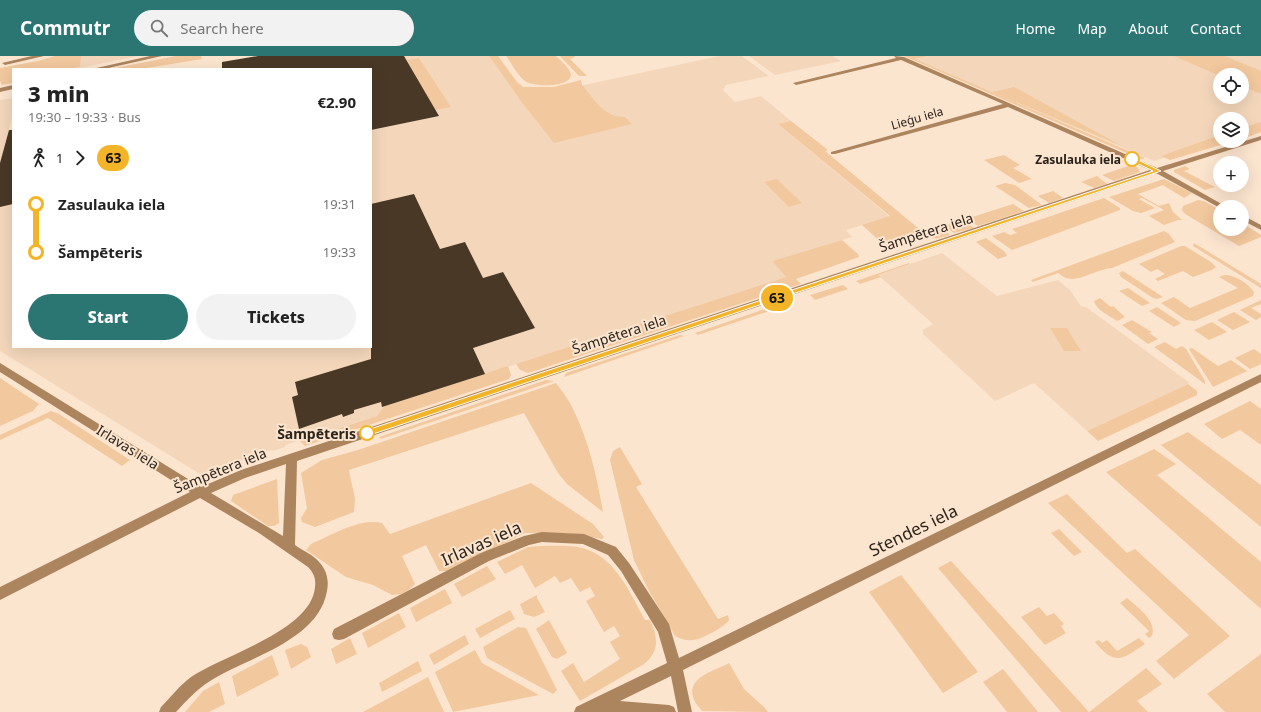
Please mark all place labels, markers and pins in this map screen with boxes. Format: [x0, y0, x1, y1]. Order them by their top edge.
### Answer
place label: Zasulauka iela [1035, 151, 1121, 168]
marker: Zasulauka iela [1124, 151, 1140, 167]
place label: Šampēteris [277, 424, 356, 443]
marker: Šampēteris [359, 425, 375, 441]

